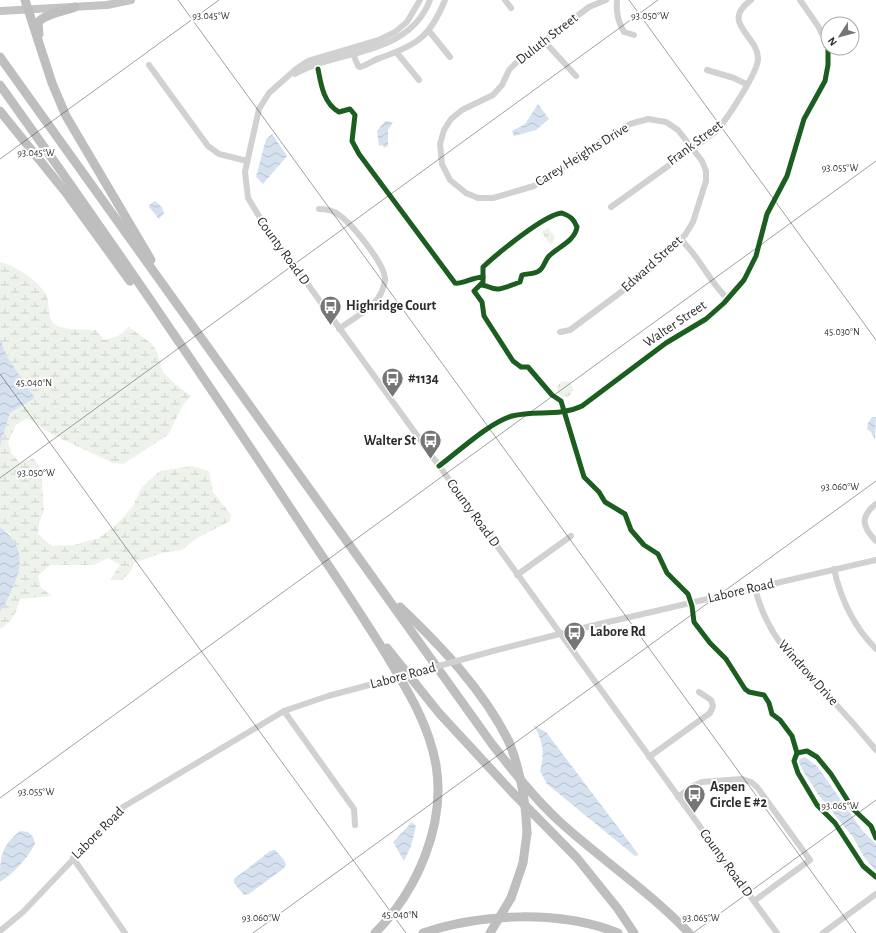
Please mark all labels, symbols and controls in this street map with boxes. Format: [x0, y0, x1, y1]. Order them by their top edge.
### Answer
street label: Duluth Street [514, 10, 581, 67]
text: 93.045°W [192, 11, 230, 21]
text: 93.050°W [631, 11, 669, 21]
north arrow [820, 16, 860, 56]
text: N [826, 35, 839, 48]
street label: Frank Street [665, 117, 726, 168]
street label: Carey Heights Drive [533, 121, 631, 189]
text: 93.045°W [17, 148, 55, 158]
text: 93.055°W [822, 163, 858, 173]
street label: County Road D [254, 214, 312, 288]
street label: Edward Street [619, 233, 685, 295]
bus stop icon: Highridge Court [318, 293, 344, 326]
street label: Walter Street [641, 298, 709, 350]
place label: Highridge Court [346, 299, 436, 313]
text: 45.030°N [824, 327, 860, 337]
bus stop icon: #1134 [379, 366, 405, 399]
place label: #1134 [408, 372, 439, 386]
text: 45.040°N [16, 378, 52, 388]
bus stop icon: Walter St [418, 428, 444, 461]
place label: Walter St [364, 434, 416, 448]
text: 93.050°W [17, 468, 55, 478]
street label: County Road D [444, 476, 502, 550]
text: 93.060°W [821, 482, 859, 492]
street label: Labore Road [707, 577, 775, 605]
bus stop icon: Labore Rd [562, 619, 588, 652]
place label: Labore Rd [590, 625, 646, 639]
street label: Windrow Drive [775, 638, 841, 708]
street label: Labore Road [369, 661, 437, 691]
place label: Aspen Circle E #2 [710, 780, 767, 810]
bus stop icon: Aspen Circle E #2 [681, 782, 707, 815]
text: 93.055°W [18, 787, 54, 797]
text: 93.065°W [821, 801, 859, 811]
street label: Labore Road [69, 804, 127, 862]
street label: County Road D [697, 826, 755, 900]
text: 45.040°N [382, 910, 418, 920]
text: 93.060°W [242, 913, 280, 923]
text: 93.065°W [682, 913, 720, 923]

